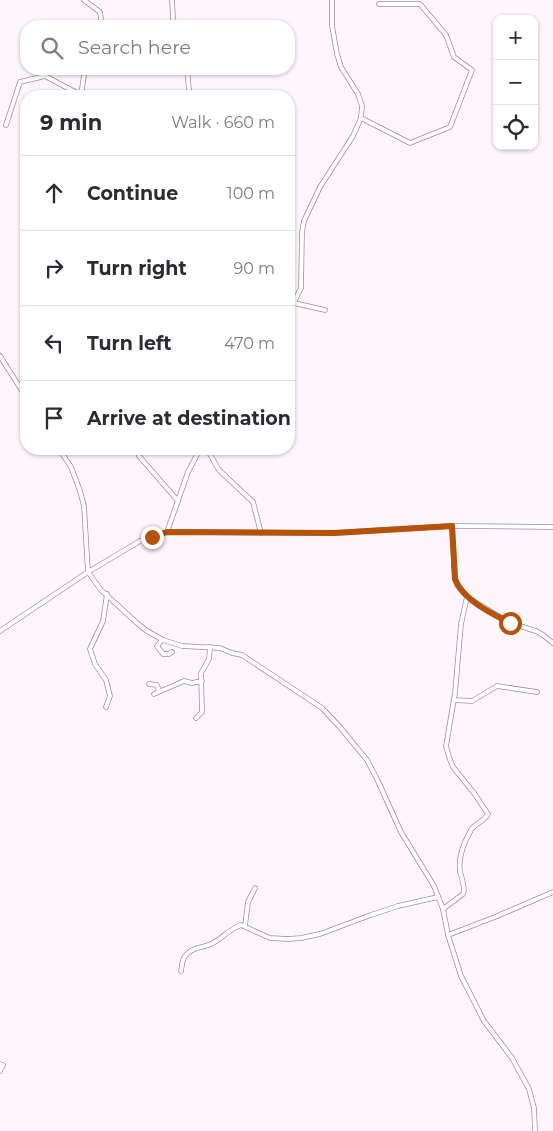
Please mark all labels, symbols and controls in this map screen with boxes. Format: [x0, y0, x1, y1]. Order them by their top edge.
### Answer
map controls [493, 15, 538, 150]
button: + [493, 15, 538, 60]
search box [20, 20, 295, 75]
icon: search [38, 34, 66, 62]
text: Search here [78, 36, 191, 59]
button: − [493, 60, 538, 105]
button: locate [493, 105, 538, 150]
text: 9 min [40, 110, 102, 135]
text: Walk · 660 m [171, 113, 275, 132]
icon: ahead [40, 179, 68, 207]
text: Continue [87, 182, 178, 205]
text: 100 m [227, 184, 275, 203]
icon: right [40, 254, 68, 282]
text: Turn right [87, 257, 187, 280]
text: 90 m [233, 259, 275, 278]
icon: left [40, 329, 68, 357]
text: Turn left [87, 332, 172, 355]
text: 470 m [224, 334, 275, 353]
icon: arrive [40, 404, 68, 432]
text: Arrive at destination [87, 407, 291, 430]
route end [141, 526, 164, 549]
route start [499, 612, 522, 635]

